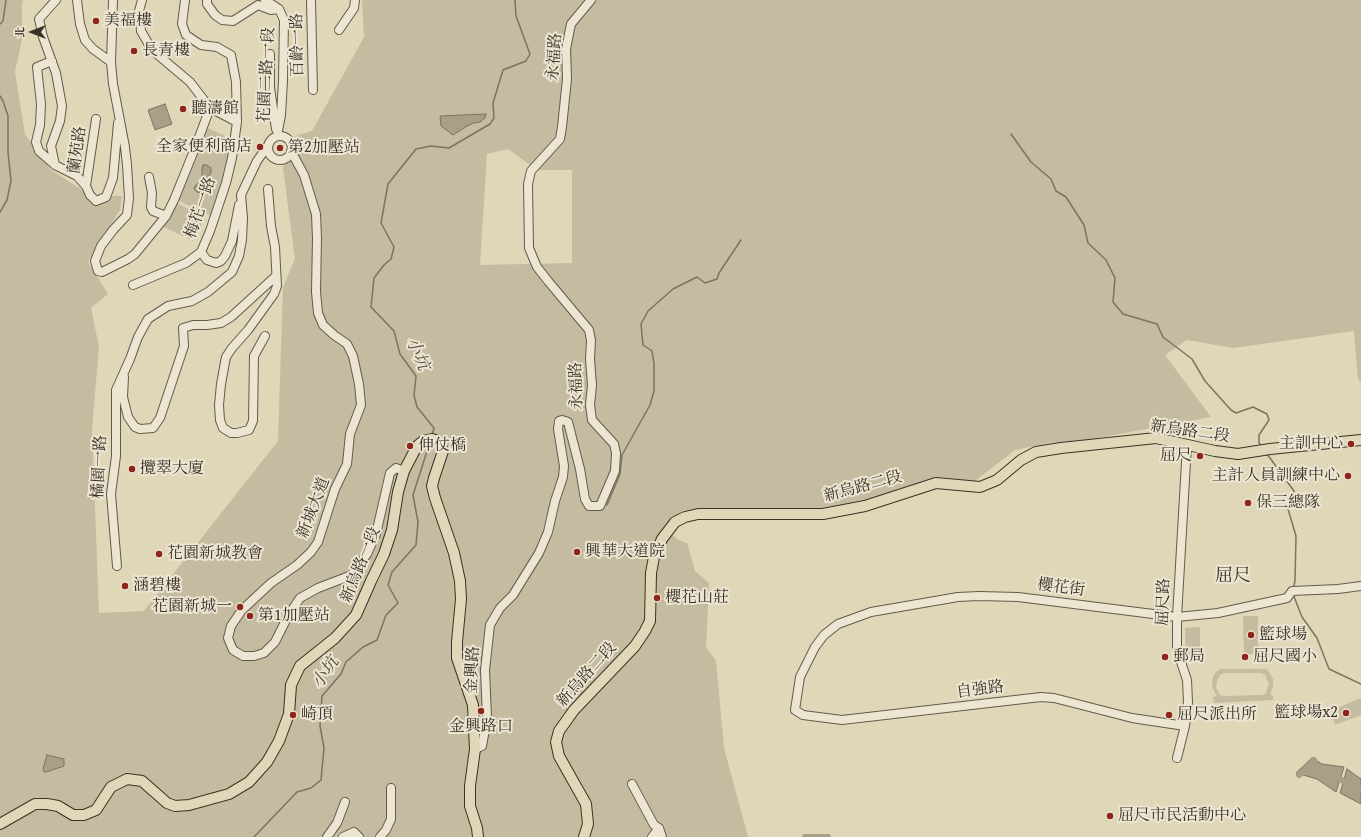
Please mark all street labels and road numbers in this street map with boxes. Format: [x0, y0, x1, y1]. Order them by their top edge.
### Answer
street label: 百齡一路 [288, 13, 308, 77]
street label: 花園二路一段 [255, 27, 279, 123]
street label: 永福路 [544, 32, 566, 82]
street label: 蘭苑路 [65, 125, 91, 175]
street label: 梅花一路 [182, 175, 220, 241]
street label: 永福路 [567, 362, 587, 410]
street label: 新烏路二段 [1149, 417, 1231, 447]
street label: 橘園一路 [89, 435, 111, 499]
street label: 新烏路二段 [822, 467, 904, 507]
street label: 新城大道 [294, 475, 334, 541]
street label: 新烏路一段 [337, 524, 385, 606]
street label: 櫻花街 [1036, 576, 1086, 600]
street label: 屈尺路 [1154, 578, 1174, 626]
street label: 新烏路二段 [553, 639, 621, 711]
street label: 金興路 [462, 646, 484, 694]
street label: 自強路 [955, 678, 1005, 702]

